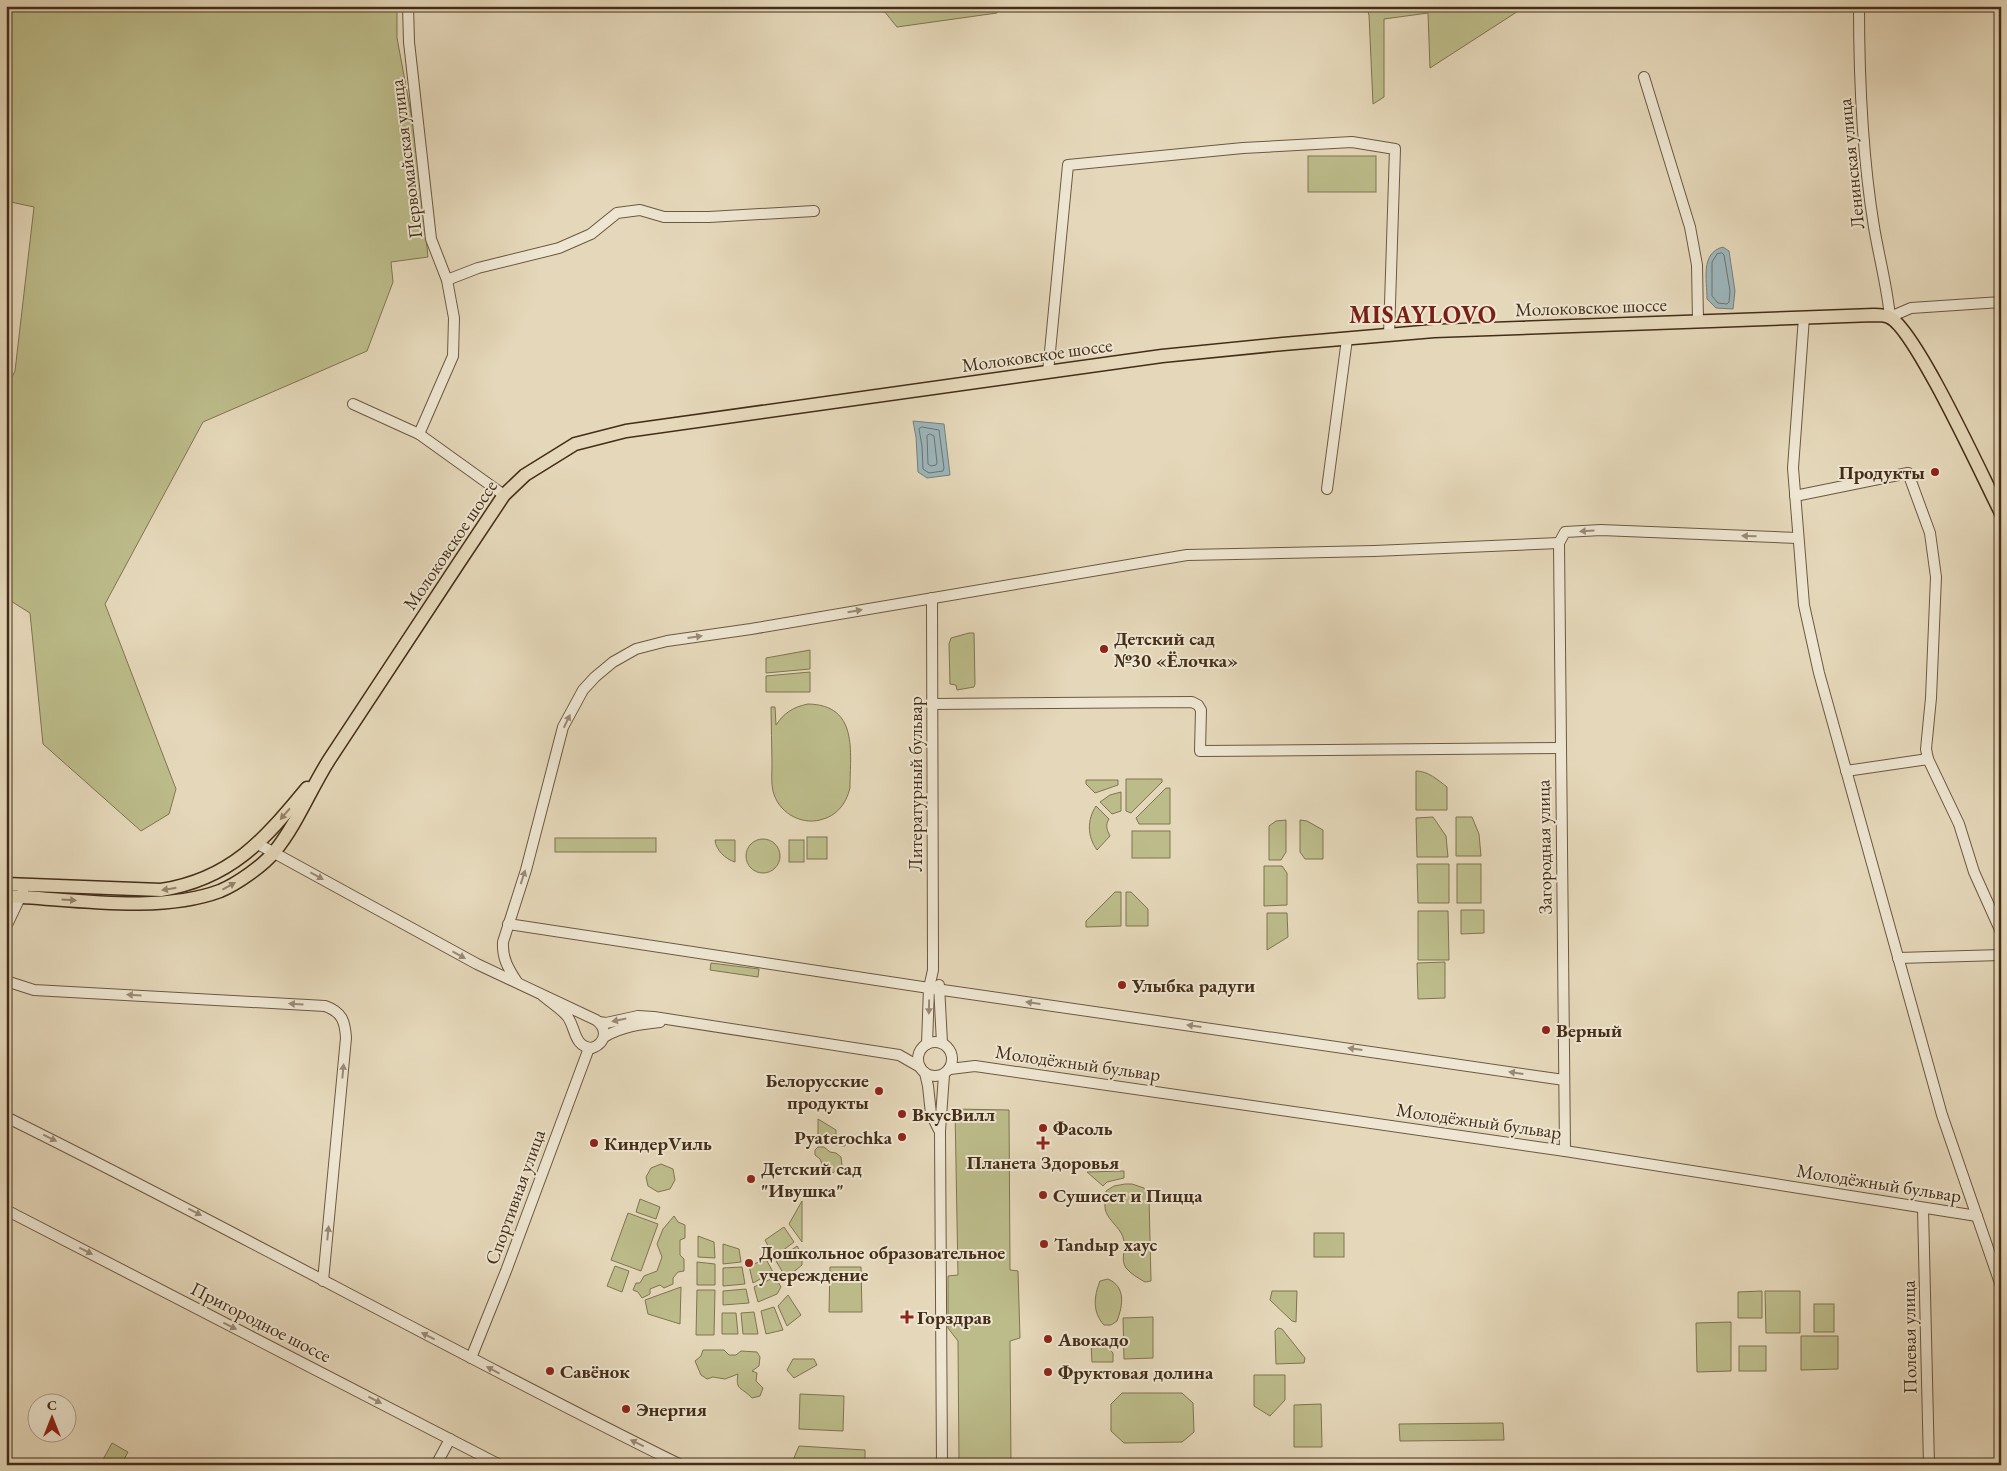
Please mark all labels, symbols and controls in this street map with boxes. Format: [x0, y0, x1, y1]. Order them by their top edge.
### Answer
street label: Первомайская улица [384, 78, 428, 240]
street label: Ленинская улица [1832, 97, 1870, 231]
street label: Молоковское шоссе [1515, 292, 1667, 322]
district label: MISAYLOVO [1349, 299, 1497, 330]
street label: Молоковское шоссе [960, 332, 1114, 378]
place label: Продукты [1839, 460, 1925, 485]
marker: Продукты [1929, 466, 1941, 478]
street label: Молоковское шоссе [397, 475, 503, 615]
one-way arrow [1579, 527, 1595, 535]
one-way arrow [1741, 532, 1757, 540]
one-way arrow [847, 607, 863, 615]
place label: Детский сад №30 «Ёлочка» [1114, 626, 1238, 673]
one-way arrow [687, 633, 703, 641]
marker: Детский сад №30 «Ёлочка» [1098, 643, 1110, 655]
street label: Литературный бульвар [903, 696, 928, 872]
one-way arrow [563, 714, 571, 728]
street label: Загородная улица [1530, 779, 1558, 915]
one-way arrow [279, 808, 291, 820]
one-way arrow [520, 869, 528, 884]
one-way arrow [310, 872, 324, 880]
one-way arrow [221, 882, 236, 890]
one-way arrow [161, 885, 177, 893]
one-way arrow [61, 896, 77, 904]
one-way arrow [453, 950, 466, 959]
place label: Улыбка радуги [1131, 973, 1255, 998]
marker: Улыбка радуги [1116, 979, 1128, 991]
one-way arrow [125, 991, 141, 999]
one-way arrow [1025, 998, 1041, 1006]
one-way arrow [925, 999, 933, 1015]
one-way arrow [287, 1000, 303, 1008]
one-way arrow [611, 1016, 626, 1024]
place label: Верный [1556, 1018, 1622, 1043]
one-way arrow [1186, 1022, 1202, 1030]
marker: Верный [1540, 1024, 1552, 1036]
street label: Молодёжный бульвар [994, 1039, 1162, 1087]
one-way arrow [1347, 1045, 1363, 1053]
one-way arrow [339, 1063, 347, 1079]
place label: Белорусские продукты [765, 1068, 869, 1115]
one-way arrow [1508, 1068, 1524, 1076]
marker: Белорусские продукты [873, 1085, 885, 1097]
street label: Молодёжный бульвар [1395, 1097, 1563, 1145]
place label: ВкусВилл [912, 1102, 996, 1127]
marker: ВкусВилл [896, 1108, 908, 1120]
place label: Фасоль [1053, 1116, 1113, 1141]
marker: Фасоль [1037, 1122, 1049, 1134]
street label: Спортивная улица [479, 1125, 551, 1268]
place label: Pyaterochka [794, 1125, 893, 1150]
place label: КиндерVиль [604, 1131, 712, 1156]
marker: Pyaterochka [896, 1131, 908, 1143]
one-way arrow [43, 1135, 57, 1143]
marker: КиндерVиль [588, 1137, 600, 1149]
marker: Планета Здоровья [1037, 1137, 1049, 1149]
place label: Планета Здоровья [967, 1150, 1119, 1175]
place label: Детский сад "Ивушка" [761, 1156, 862, 1203]
street label: Молодёжный бульвар [1795, 1158, 1963, 1208]
marker: Детский сад "Ивушка" [745, 1173, 757, 1185]
place label: Сушисет и Пицца [1053, 1183, 1203, 1208]
marker: Сушисет и Пицца [1037, 1189, 1049, 1201]
one-way arrow [188, 1208, 202, 1216]
one-way arrow [324, 1225, 332, 1241]
place label: Tandыр хаус [1054, 1232, 1158, 1257]
marker: Tandыр хаус [1038, 1238, 1050, 1250]
place label: Дошкольное образовательное учереждение [759, 1240, 1005, 1287]
one-way arrow [79, 1247, 93, 1255]
marker: Дошкольное образовательное учереждение [743, 1257, 755, 1269]
street label: Пригородное шоссе [187, 1276, 335, 1368]
street label: Полевая улица [1896, 1280, 1922, 1394]
place label: Горздрав [917, 1305, 991, 1330]
marker: Горздрав [901, 1311, 913, 1323]
one-way arrow [223, 1322, 237, 1330]
place label: Авокадо [1057, 1327, 1129, 1352]
one-way arrow [421, 1332, 435, 1340]
marker: Авокадо [1042, 1333, 1054, 1345]
place label: Савёнок [560, 1359, 630, 1384]
place label: Фруктовая долина [1058, 1360, 1214, 1385]
one-way arrow [486, 1365, 499, 1374]
marker: Савёнок [544, 1365, 556, 1377]
marker: Фруктовая долина [1042, 1366, 1054, 1378]
north arrow [28, 1394, 78, 1444]
text: С [47, 1396, 57, 1414]
one-way arrow [367, 1396, 382, 1404]
place label: Энергия [636, 1397, 707, 1422]
marker: Энергия [620, 1403, 632, 1415]
one-way arrow [630, 1439, 644, 1447]

